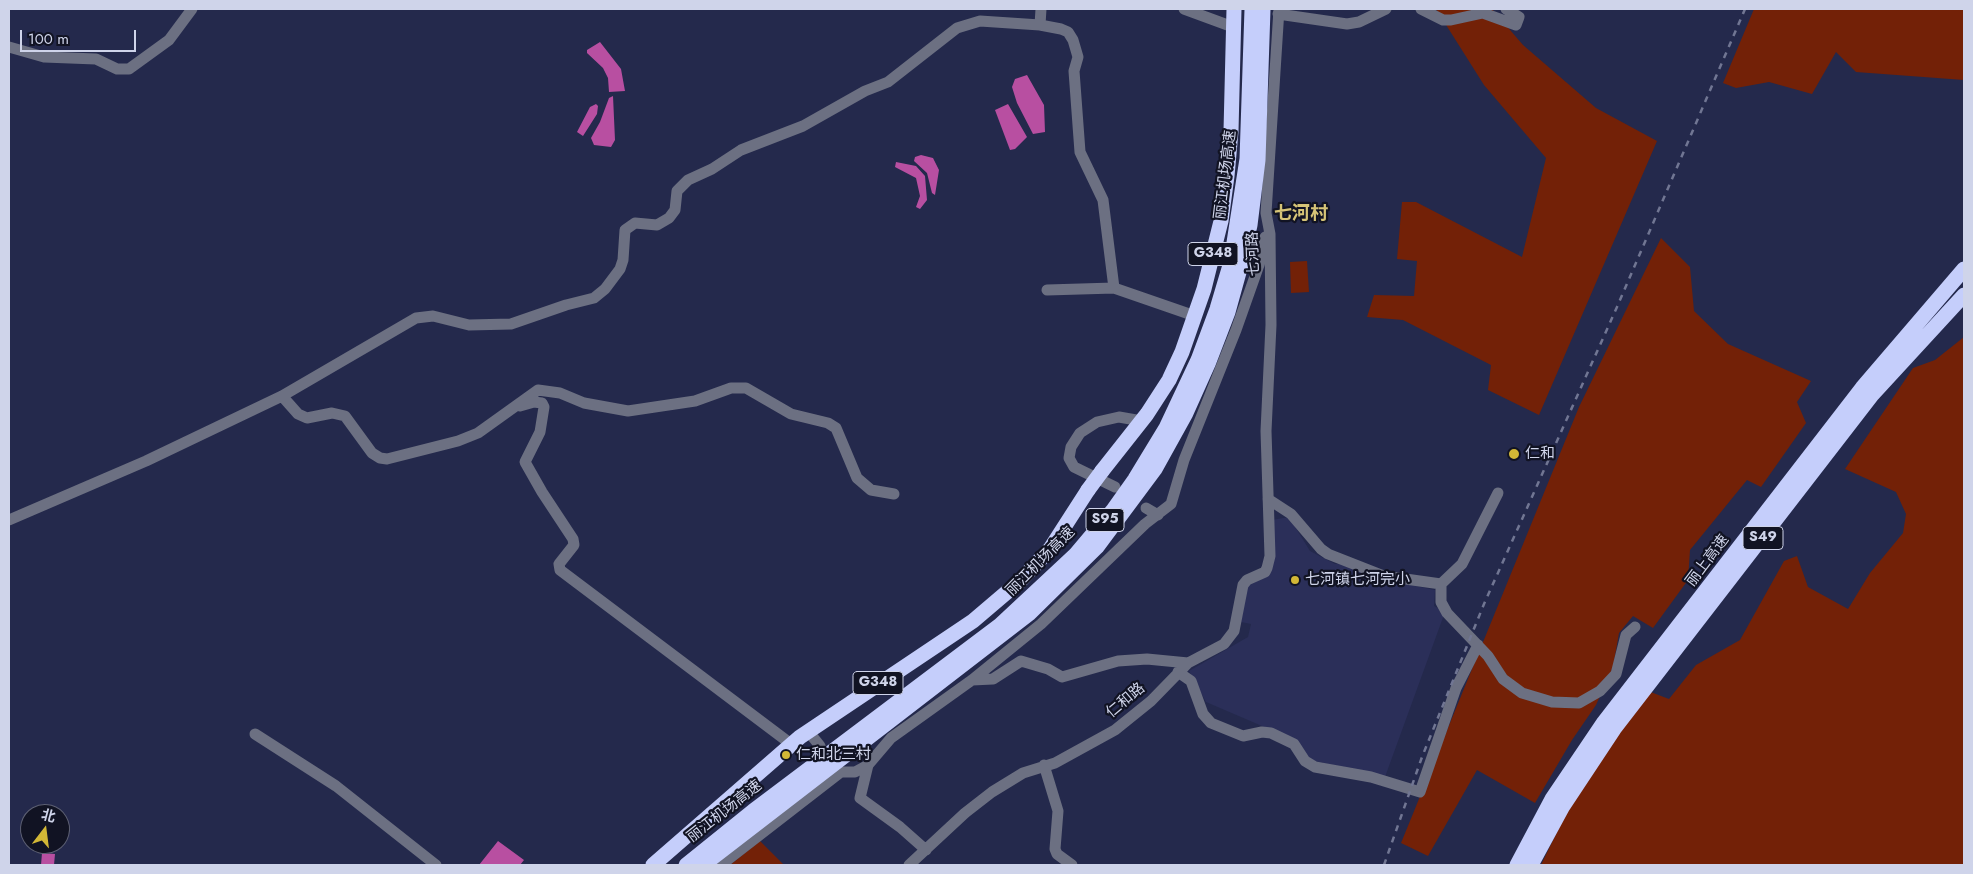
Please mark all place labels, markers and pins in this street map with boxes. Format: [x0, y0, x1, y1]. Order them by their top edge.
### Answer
place label: 仁和 [1525, 445, 1555, 463]
marker: 仁和 [1507, 447, 1521, 461]
place label: 七河镇七河完小 [1305, 571, 1410, 589]
marker: 七河镇七河完小 [1289, 574, 1301, 586]
place label: 仁和北三村 [796, 746, 871, 764]
marker: 仁和北三村 [780, 749, 792, 761]

